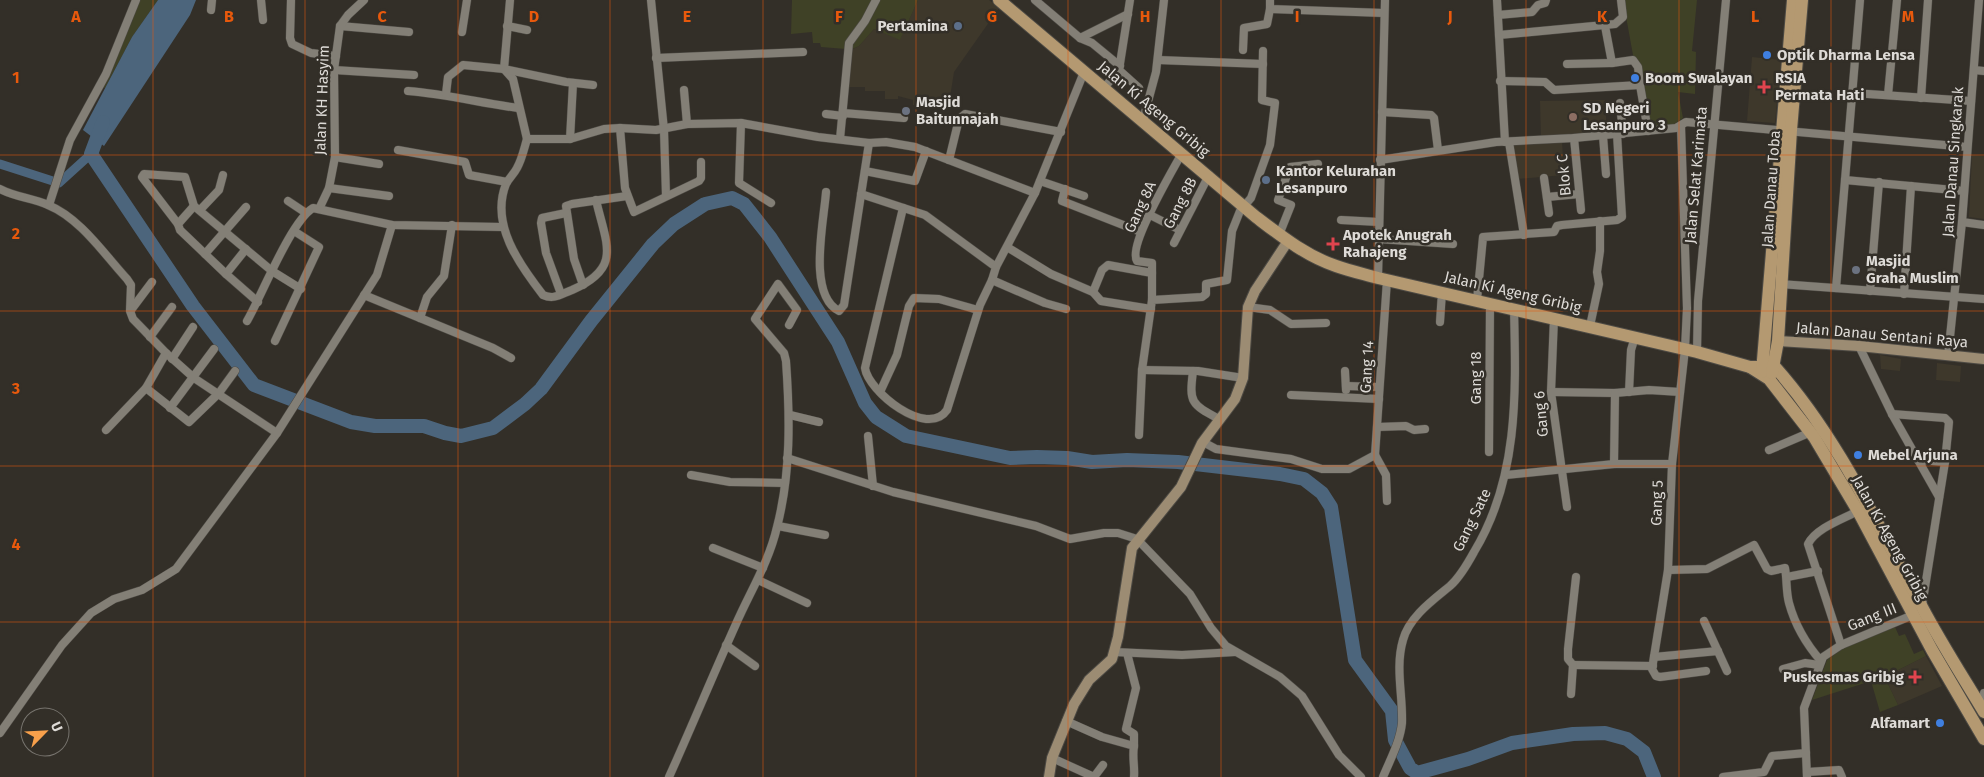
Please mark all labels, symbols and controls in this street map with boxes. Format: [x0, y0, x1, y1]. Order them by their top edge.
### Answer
text: A [70, 7, 81, 26]
text: B [224, 7, 234, 26]
text: C [377, 7, 387, 26]
text: D [529, 7, 539, 26]
text: E [683, 7, 691, 26]
text: F [835, 7, 843, 26]
text: G [987, 7, 997, 26]
text: H [1140, 7, 1150, 26]
text: I [1295, 7, 1299, 26]
text: J [1446, 7, 1453, 26]
text: K [1597, 7, 1608, 26]
text: L [1751, 7, 1759, 26]
text: M [1902, 7, 1915, 26]
place label: Pertamina [878, 17, 948, 35]
marker: Pertamina [952, 20, 964, 32]
street label: Jalan KH Hasyim [311, 45, 333, 155]
place label: Optik Dharma Lensa [1777, 46, 1915, 64]
marker: Optik Dharma Lensa [1761, 49, 1773, 61]
street label: Jalan Ki Ageng Gribig [1095, 57, 1214, 161]
text: 1 [12, 68, 20, 87]
place label: Boom Swalayan [1645, 69, 1752, 87]
place label: RSIA Permata Hati [1775, 69, 1864, 104]
marker: Boom Swalayan [1629, 72, 1641, 84]
marker: RSIA Permata Hati [1757, 80, 1771, 94]
street label: Jalan Danau Singkarak [1939, 86, 1967, 238]
place label: Masjid Baitunnajah [916, 93, 999, 128]
place label: SD Negeri Lesanpuro 3 [1583, 99, 1666, 134]
marker: Masjid Baitunnajah [900, 105, 912, 117]
street label: Jalan Selat Karimata [1681, 106, 1711, 244]
marker: SD Negeri Lesanpuro 3 [1567, 111, 1579, 123]
street label: Jalan Danau Toba [1758, 130, 1784, 248]
street label: Blok C [1553, 153, 1575, 197]
place label: Kantor Kelurahan Lesanpuro [1276, 162, 1396, 197]
street label: Gang 8B [1159, 174, 1201, 232]
marker: Kantor Kelurahan Lesanpuro [1260, 174, 1272, 186]
street label: Gang 8A [1120, 178, 1160, 236]
text: 2 [12, 224, 20, 243]
place label: Apotek Anugrah Rahajeng [1342, 226, 1452, 261]
marker: Apotek Anugrah Rahajeng [1327, 238, 1339, 250]
place label: Masjid Graha Muslim [1866, 252, 1959, 287]
marker: Masjid Graha Muslim [1850, 264, 1862, 276]
street label: Jalan Ki Ageng Gribig [1443, 267, 1584, 317]
street label: Jalan Danau Sentani Raya [1795, 318, 1969, 352]
street label: Gang 14 [1357, 340, 1377, 394]
street label: Gang 18 [1467, 352, 1485, 404]
text: 3 [11, 379, 20, 398]
street label: Gang 6 [1530, 390, 1552, 438]
place label: Mebel Arjuna [1868, 446, 1958, 464]
marker: Mebel Arjuna [1852, 449, 1864, 461]
street label: Jalan Ki Ageng Gribig [1848, 472, 1932, 604]
street label: Gang 5 [1647, 480, 1667, 526]
street label: Gang Sate [1449, 486, 1495, 554]
text: 4 [11, 535, 21, 554]
street label: Gang III [1845, 599, 1899, 635]
place label: Puskesmas Gribig [1783, 668, 1905, 686]
marker: Puskesmas Gribig [1908, 670, 1922, 684]
north arrow [20, 707, 70, 757]
place label: Alfamart [1870, 714, 1930, 732]
marker: Alfamart [1934, 717, 1946, 729]
text: U [47, 719, 66, 735]

